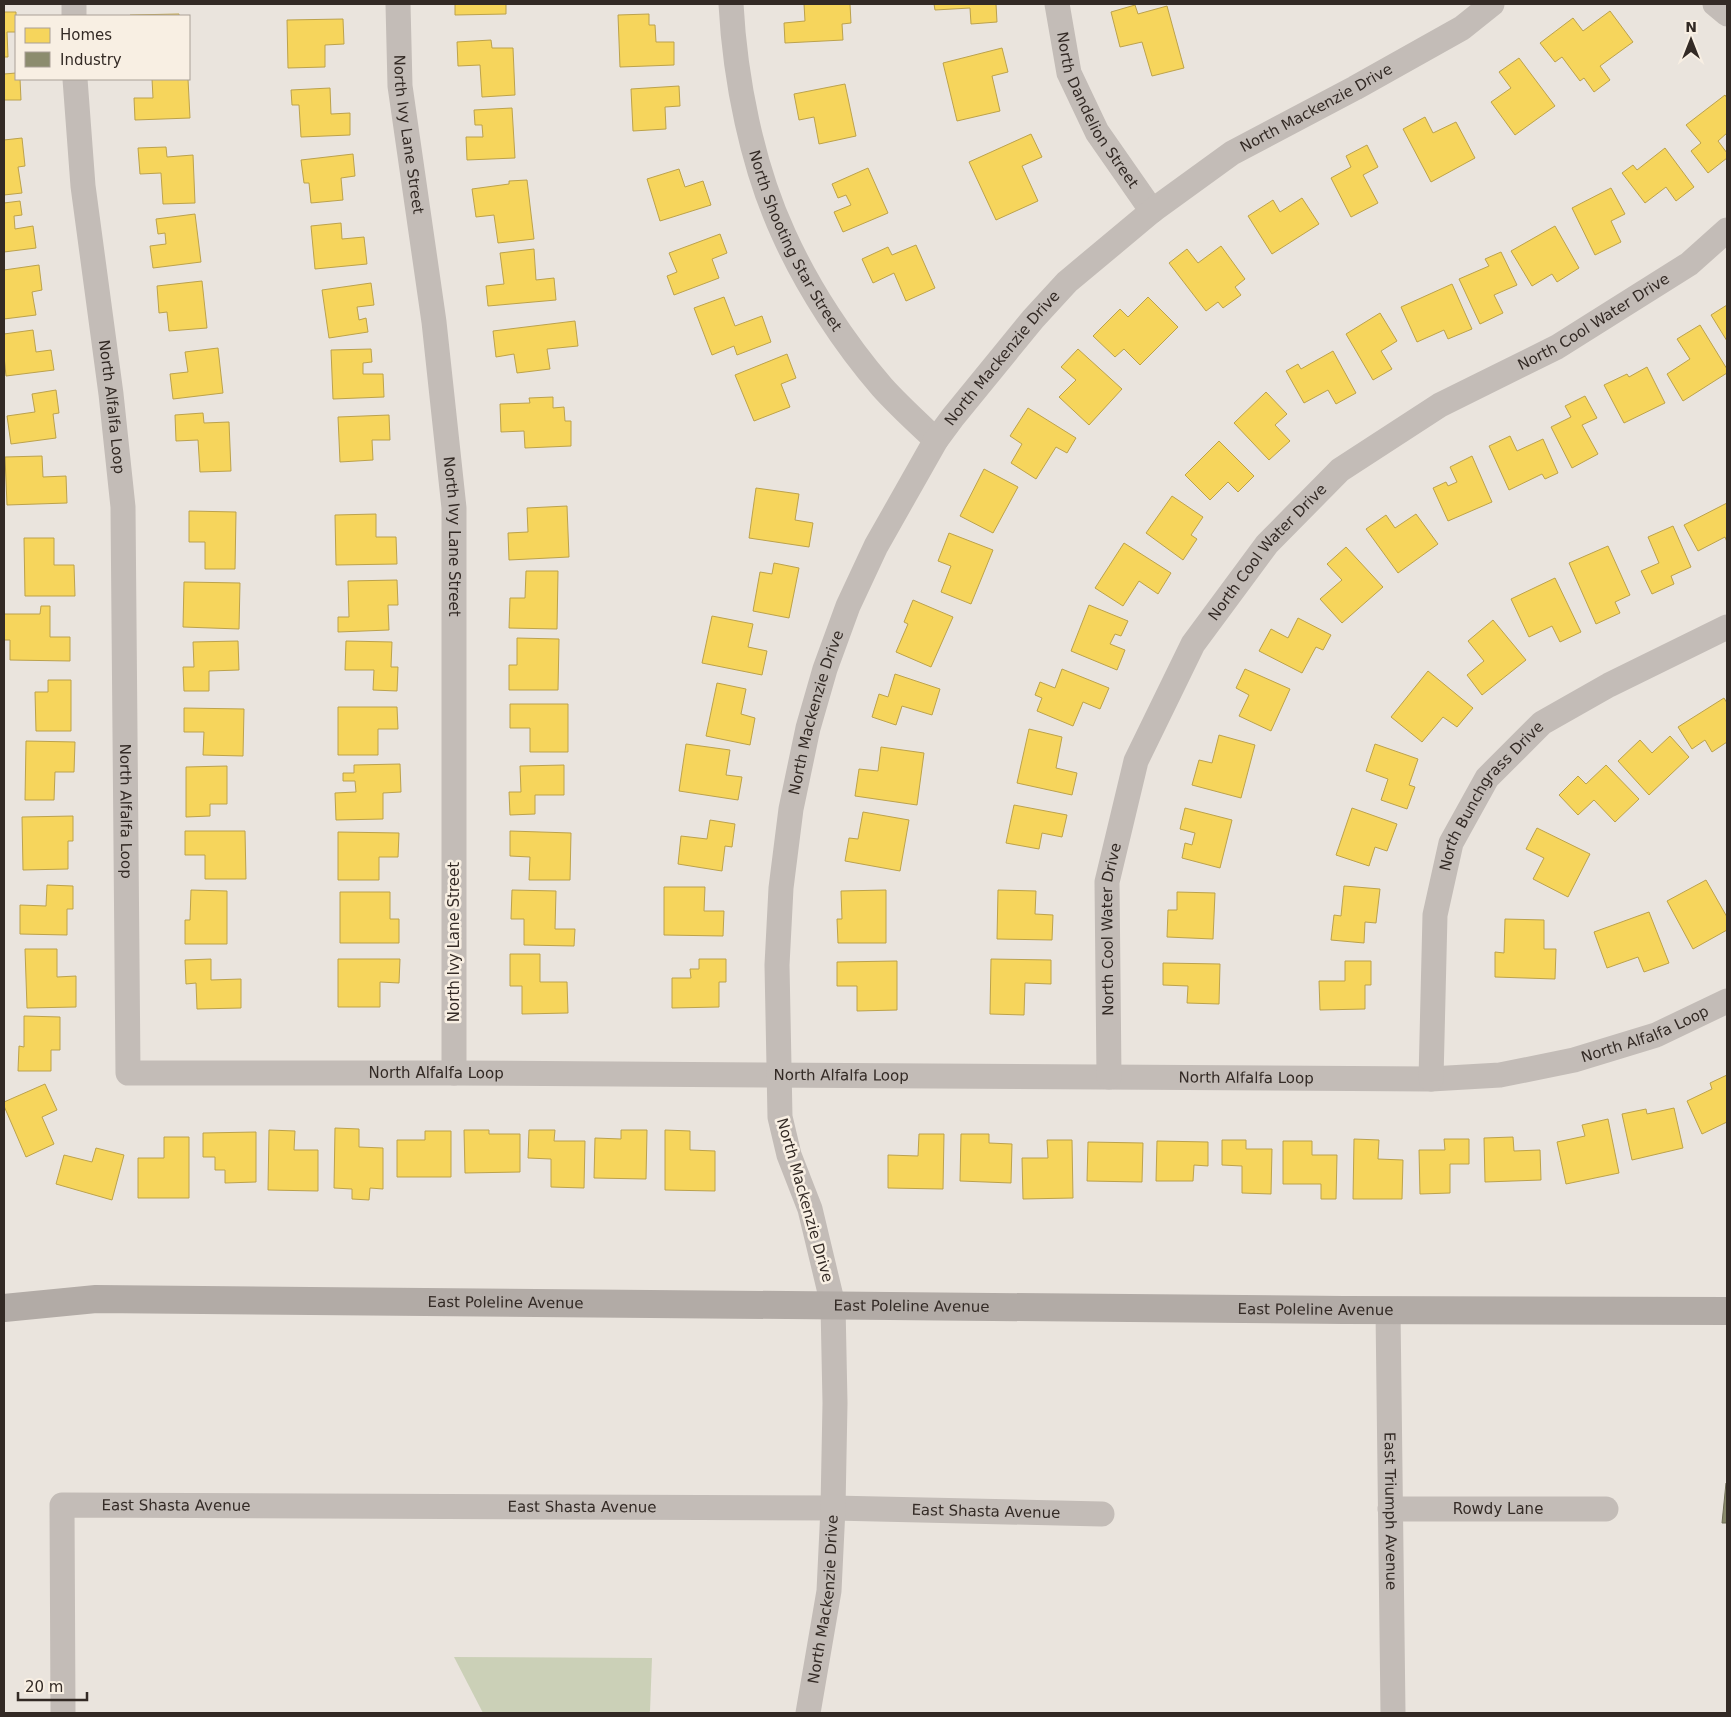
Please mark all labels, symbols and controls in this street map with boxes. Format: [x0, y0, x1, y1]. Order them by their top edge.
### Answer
legend [15, 15, 190, 80]
north arrow [1666, 15, 1716, 65]
text: N [1685, 19, 1697, 35]
text: Homes [60, 26, 112, 44]
street label: North Dandelion Street [1053, 30, 1142, 192]
text: Industry [60, 51, 122, 69]
street label: North Ivy Lane Street [390, 55, 427, 215]
street label: North Mackenzie Drive [1237, 60, 1396, 156]
street label: North Shooting Star Street [745, 148, 846, 335]
street label: North Cool Water Drive [1515, 270, 1673, 374]
street label: North Mackenzie Drive [941, 287, 1064, 429]
street label: North Alfalfa Loop [95, 339, 128, 475]
street label: North Ivy Lane Street [440, 456, 463, 617]
street label: North Cool Water Drive [1205, 480, 1330, 624]
street label: North Mackenzie Drive [785, 628, 847, 797]
street label: North Bunchgrass Drive [1436, 718, 1547, 873]
street label: North Alfalfa Loop [116, 744, 135, 879]
street label: North Cool Water Drive [1098, 841, 1125, 1016]
street label: North Ivy Lane Street [445, 862, 463, 1022]
street label: North Alfalfa Loop [1579, 1002, 1712, 1066]
street label: North Alfalfa Loop [369, 1064, 504, 1082]
street label: North Alfalfa Loop [774, 1066, 909, 1085]
street label: North Alfalfa Loop [1179, 1068, 1314, 1087]
street label: North Mackenzie Drive [773, 1116, 837, 1284]
street label: East Poleline Avenue [427, 1293, 584, 1312]
street label: East Poleline Avenue [833, 1297, 990, 1316]
street label: East Poleline Avenue [1237, 1300, 1394, 1319]
street label: East Triumph Avenue [1381, 1432, 1400, 1590]
street label: East Shasta Avenue [102, 1496, 250, 1515]
street label: East Shasta Avenue [507, 1498, 656, 1516]
street label: Rowdy Lane [1453, 1500, 1543, 1518]
street label: East Shasta Avenue [911, 1501, 1061, 1522]
street label: North Mackenzie Drive [804, 1514, 842, 1685]
scale bar [18, 1670, 86, 1702]
text: 20 m [25, 1678, 63, 1696]

